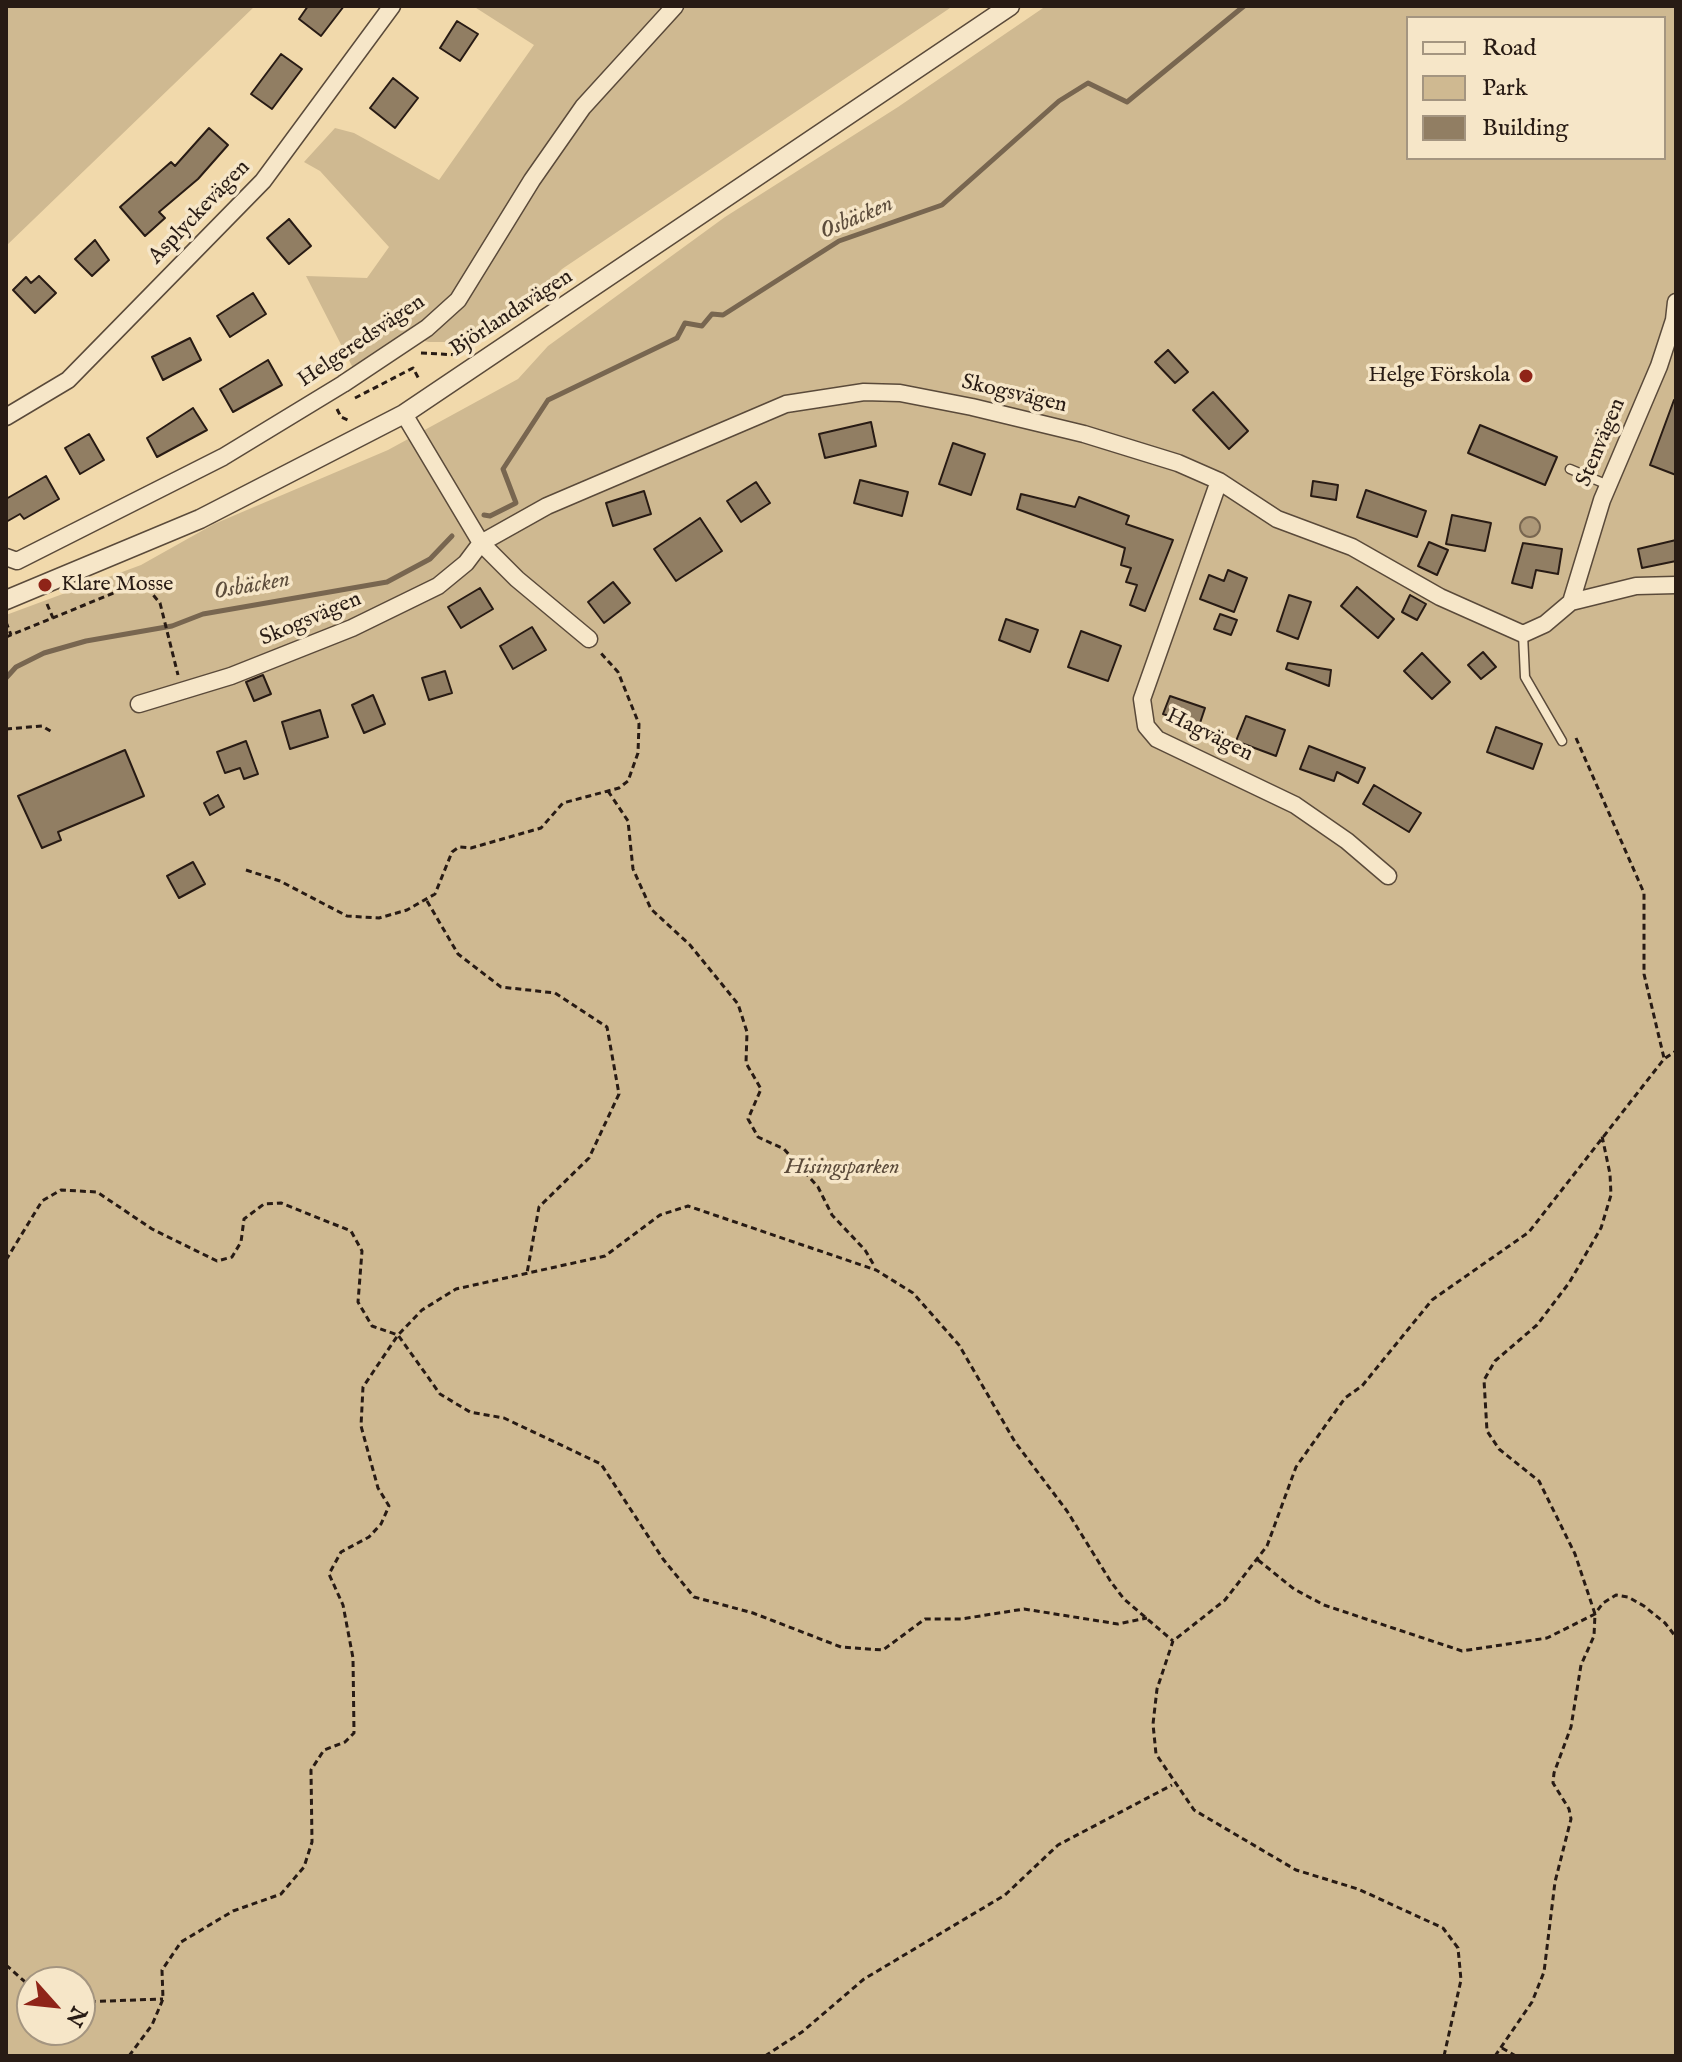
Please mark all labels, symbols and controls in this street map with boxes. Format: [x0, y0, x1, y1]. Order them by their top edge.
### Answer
legend [1406, 16, 1666, 160]
text: Road [1482, 33, 1536, 64]
text: Park [1482, 73, 1528, 104]
text: Building [1482, 113, 1568, 144]
street label: Asplyckevägen [144, 155, 256, 271]
water label: Osbäcken [816, 191, 898, 247]
street label: Björlandavägen [446, 265, 578, 363]
street label: Helgeredsvägen [294, 290, 430, 394]
place label: Helge Förskola [1368, 363, 1510, 389]
marker: Helge Förskola [1517, 367, 1535, 385]
street label: Skogsvägen [959, 370, 1069, 420]
street label: Stenvägen [1572, 395, 1632, 491]
water label: Osbäcken [212, 566, 292, 608]
place label: Klare Mosse [61, 572, 173, 598]
marker: Klare Mosse [36, 576, 54, 594]
street label: Skogsvägen [256, 587, 366, 653]
street label: Hagvägen [1161, 704, 1257, 768]
park label: Hisingsparken [785, 1155, 899, 1181]
north arrow [16, 1966, 96, 2046]
text: N [59, 2001, 92, 2031]

